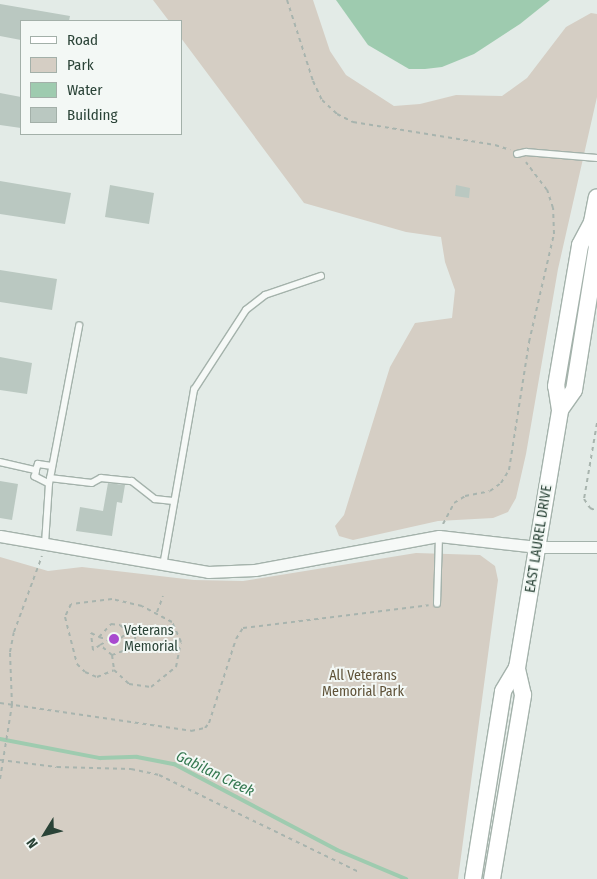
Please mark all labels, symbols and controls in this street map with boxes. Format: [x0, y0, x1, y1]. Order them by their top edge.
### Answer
legend [20, 20, 182, 135]
text: Road [67, 31, 98, 49]
text: Park [67, 56, 94, 74]
text: Water [67, 81, 102, 99]
text: Building [67, 106, 118, 124]
street label: EAST LAUREL DRIVE [522, 484, 556, 594]
place label: Veterans Memorial [124, 623, 178, 656]
marker: Veterans Memorial [108, 633, 120, 645]
park label: All Veterans Memorial Park [322, 668, 404, 700]
water label: Gabilan Creek [173, 747, 257, 801]
north arrow [20, 809, 70, 859]
text: N [23, 835, 42, 852]

